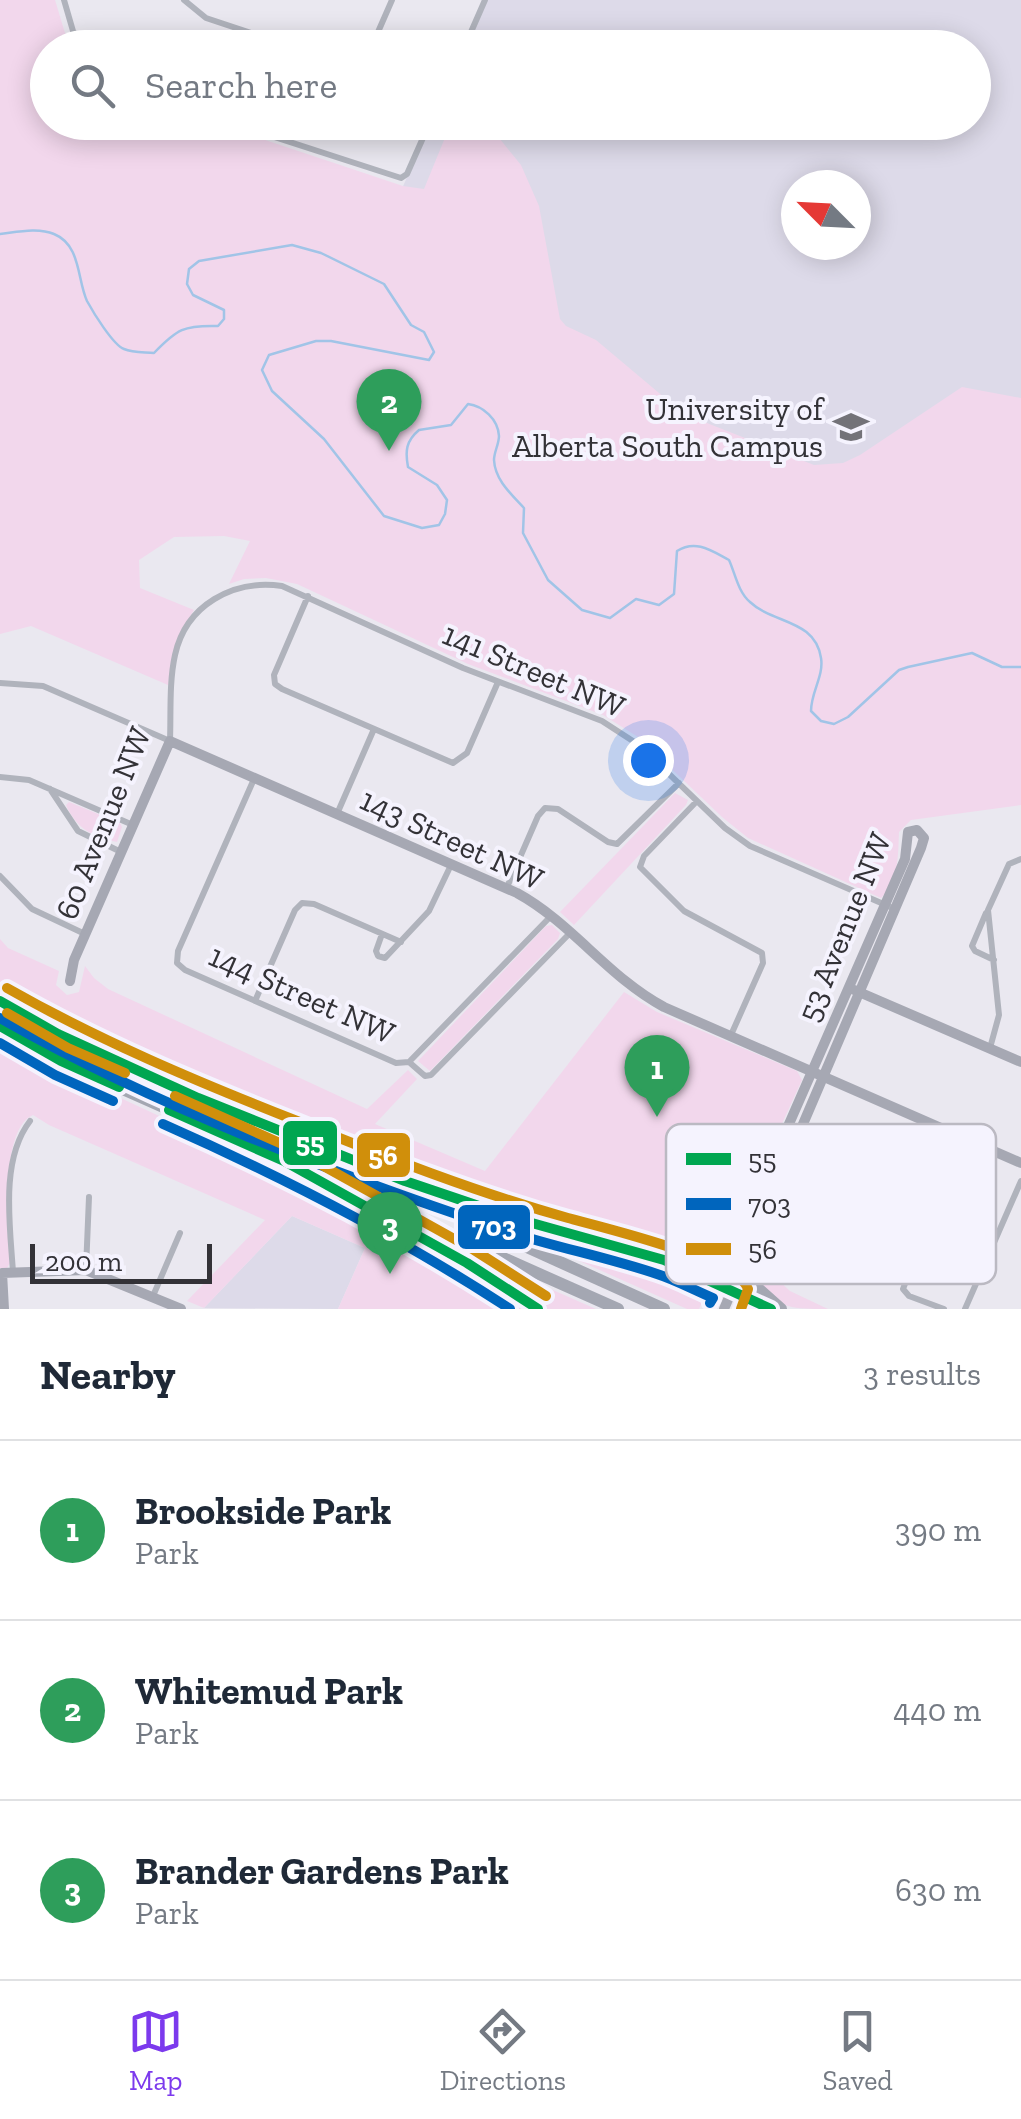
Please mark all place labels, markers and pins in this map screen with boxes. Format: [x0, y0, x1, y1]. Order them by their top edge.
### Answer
pin: 2 [356, 368, 422, 451]
place label: University of Alberta South Campus [512, 390, 826, 465]
school or university icon: University of Alberta South Campus [832, 408, 870, 446]
pin: 1 [624, 1034, 690, 1117]
pin: 3 [358, 1192, 422, 1274]

